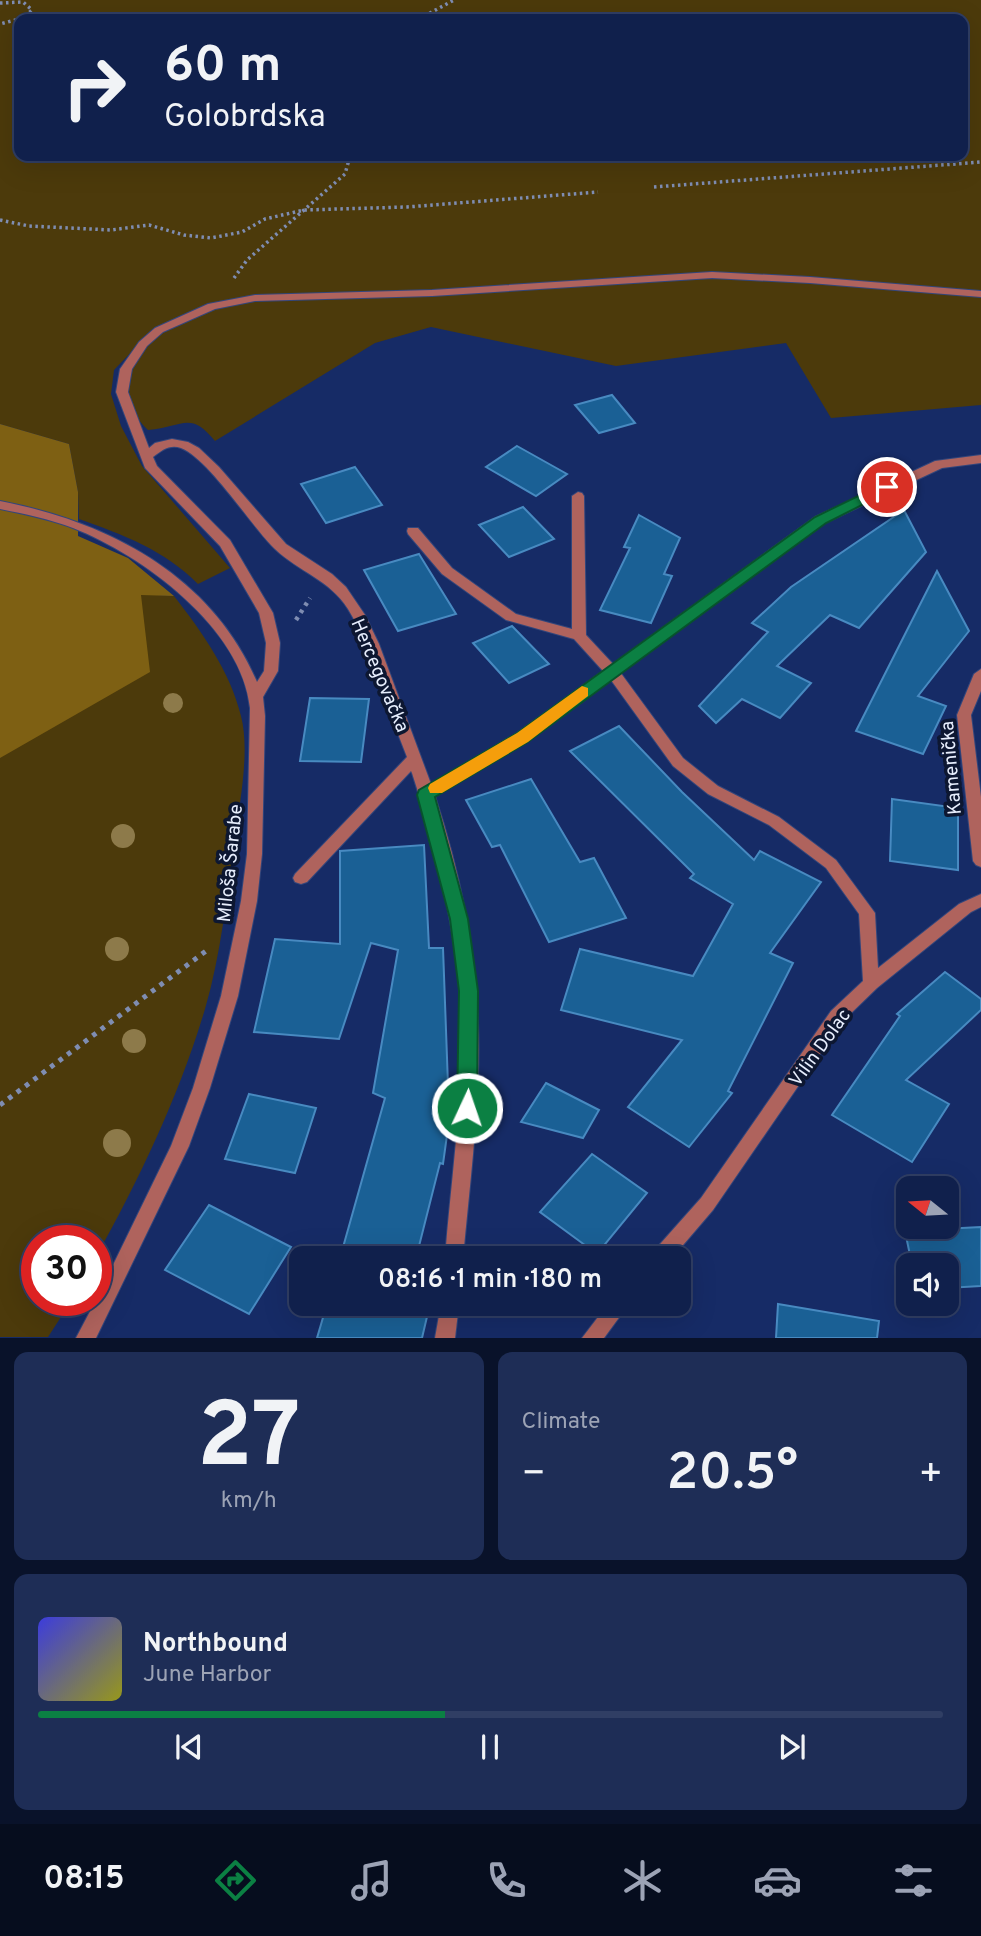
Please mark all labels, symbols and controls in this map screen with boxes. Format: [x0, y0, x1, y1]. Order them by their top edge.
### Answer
text: 60 m [164, 37, 282, 99]
icon: right [49, 42, 140, 133]
text: Golobrdska [164, 98, 326, 138]
pin [857, 457, 917, 517]
icon: arrive [868, 468, 906, 506]
street label: Hercegovačka [345, 615, 414, 736]
street label: Kamenička [936, 720, 968, 816]
street label: Miloša Šarabe [212, 803, 249, 923]
street label: Vilin Dolac [784, 1005, 857, 1092]
position arrow [430, 1071, 504, 1145]
north arrow [896, 1176, 959, 1239]
map controls [896, 1176, 959, 1316]
speed limit sign: 30 [21, 1225, 112, 1316]
button: sound [896, 1253, 959, 1316]
text: 08:16 · 1 min · 180 m [378, 1264, 602, 1297]
text: 27 [197, 1384, 301, 1499]
text: Climate [522, 1408, 600, 1437]
text: 20.5° [666, 1442, 798, 1508]
text: − [522, 1451, 546, 1500]
text: + [918, 1451, 943, 1500]
text: km/h [221, 1487, 277, 1516]
text: Northbound [143, 1628, 288, 1661]
text: June Harbor [143, 1661, 271, 1690]
icon: previous [170, 1728, 208, 1766]
icon: pause [471, 1728, 509, 1766]
icon: next [773, 1728, 811, 1766]
icon: directions [211, 1856, 260, 1905]
icon: music [347, 1856, 396, 1905]
icon: phone [482, 1856, 531, 1905]
icon: climate [618, 1856, 667, 1905]
icon: car [753, 1856, 802, 1905]
icon: filters [889, 1856, 938, 1905]
text: 08:15 [43, 1860, 125, 1900]

